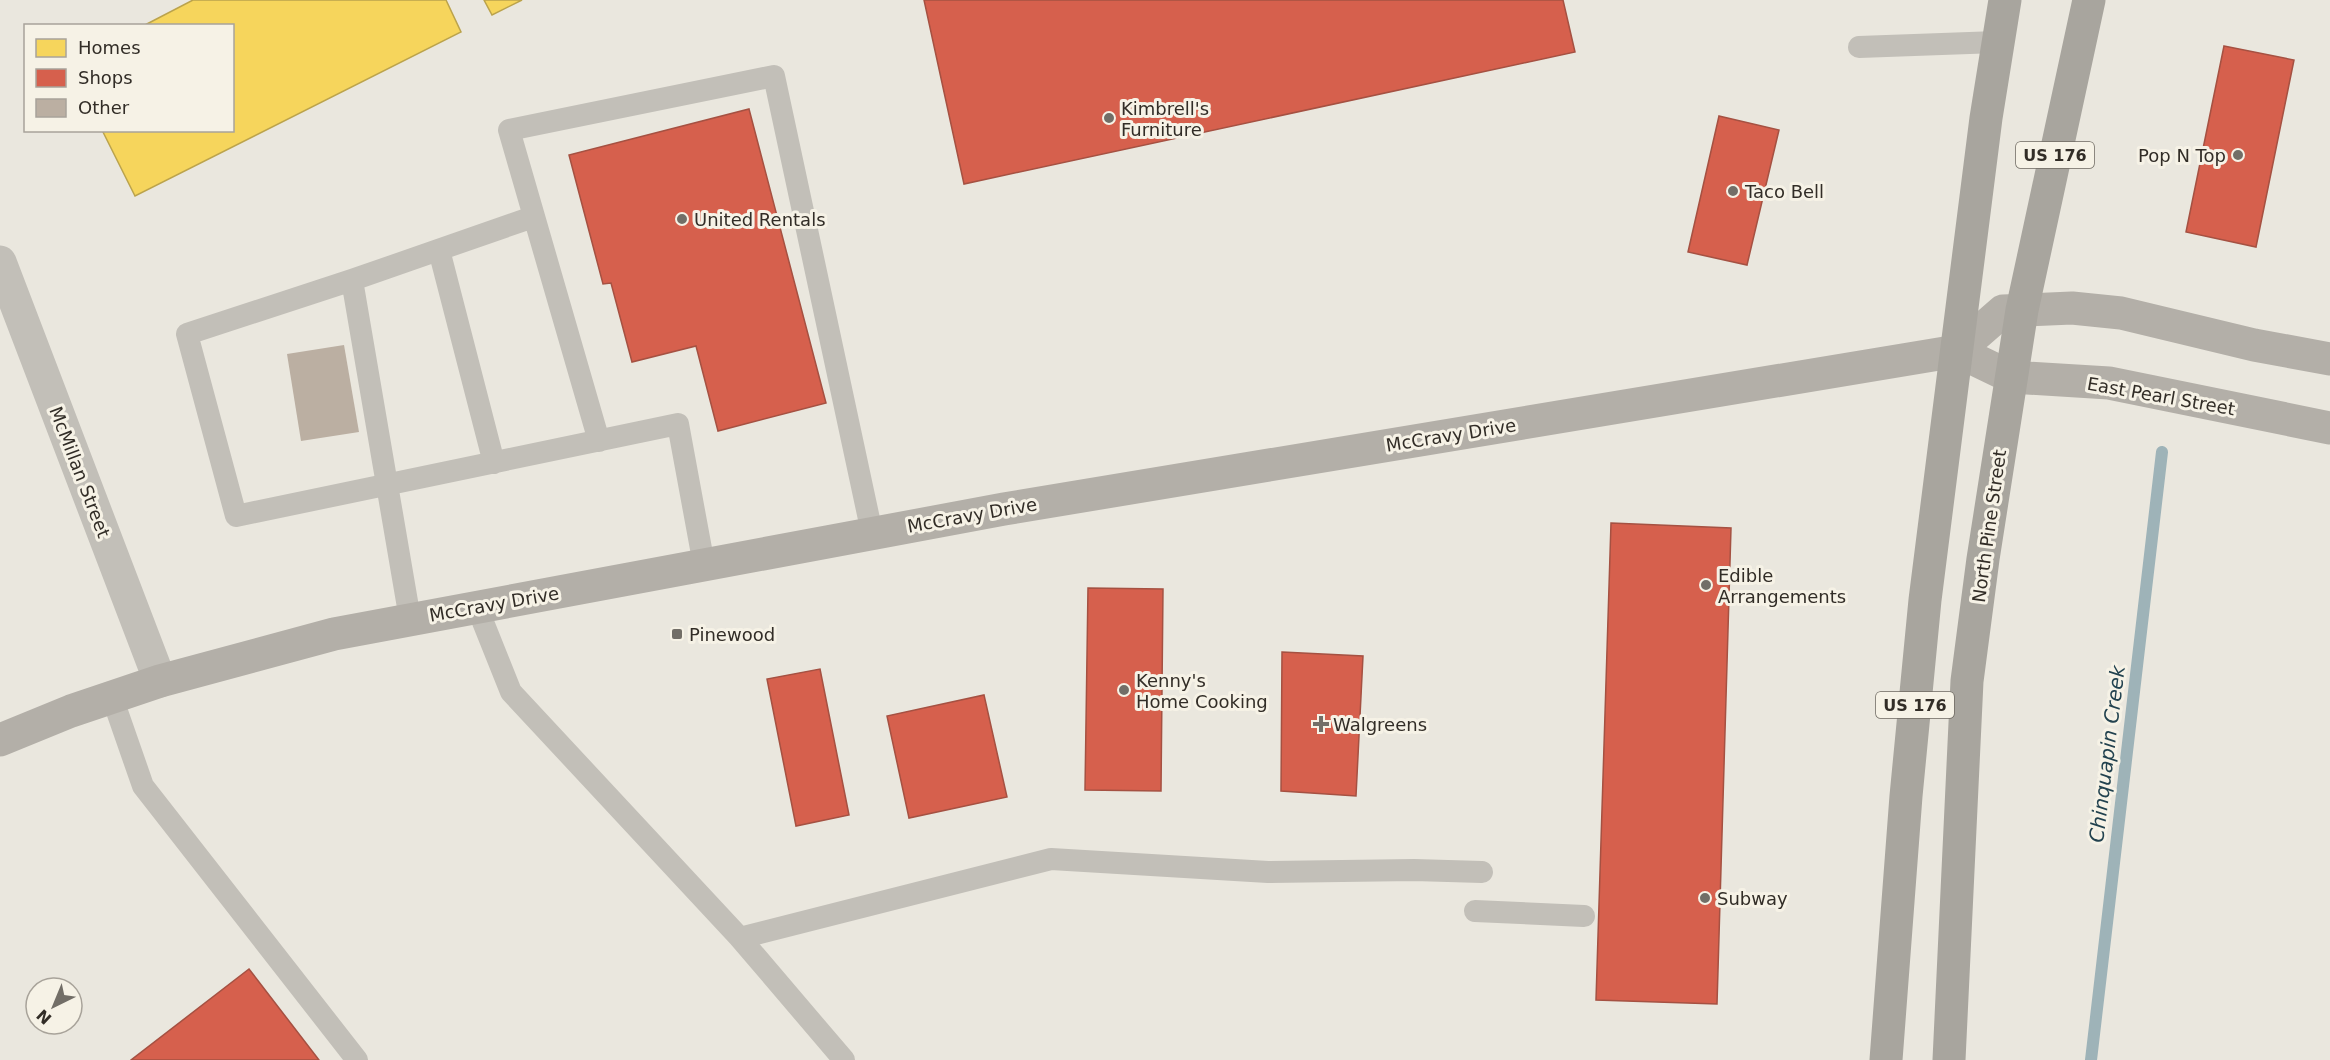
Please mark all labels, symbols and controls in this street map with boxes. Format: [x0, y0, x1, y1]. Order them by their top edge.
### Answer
legend [24, 24, 234, 132]
text: Homes [78, 37, 141, 58]
text: Shops [78, 67, 133, 88]
text: Other [78, 97, 130, 118]
place label: Kimbrell's Furniture [1121, 98, 1209, 140]
marker: Kimbrell's Furniture [1102, 111, 1116, 125]
road number: US 176 [2016, 142, 2094, 168]
place label: Pop N Top [2138, 145, 2226, 166]
marker: Pop N Top [2231, 148, 2245, 162]
place label: Taco Bell [1744, 181, 1824, 202]
marker: Taco Bell [1726, 184, 1740, 198]
place label: United Rentals [694, 209, 826, 230]
marker: United Rentals [675, 212, 689, 226]
street label: East Pearl Street [2085, 373, 2237, 419]
street label: McMillan Street [45, 403, 115, 541]
street label: McCravy Drive [1384, 414, 1518, 456]
street label: North Pine Street [1968, 448, 2010, 604]
street label: McCravy Drive [905, 493, 1039, 537]
place label: Edible Arrangements [1718, 565, 1846, 607]
marker: Edible Arrangements [1699, 578, 1713, 592]
street label: McCravy Drive [427, 582, 561, 626]
place label: Pinewood [689, 624, 775, 645]
marker: Pinewood [670, 627, 684, 641]
water label: Chinquapin Creek [2084, 663, 2130, 844]
place label: Kenny's Home Cooking [1136, 670, 1268, 712]
marker: Kenny's Home Cooking [1117, 683, 1131, 697]
road number: US 176 [1876, 692, 1954, 718]
place label: Walgreens [1333, 714, 1427, 735]
marker: Walgreens [1314, 717, 1328, 731]
place label: Subway [1717, 888, 1788, 909]
marker: Subway [1698, 891, 1712, 905]
north arrow [24, 976, 84, 1036]
text: N [33, 1005, 55, 1028]

